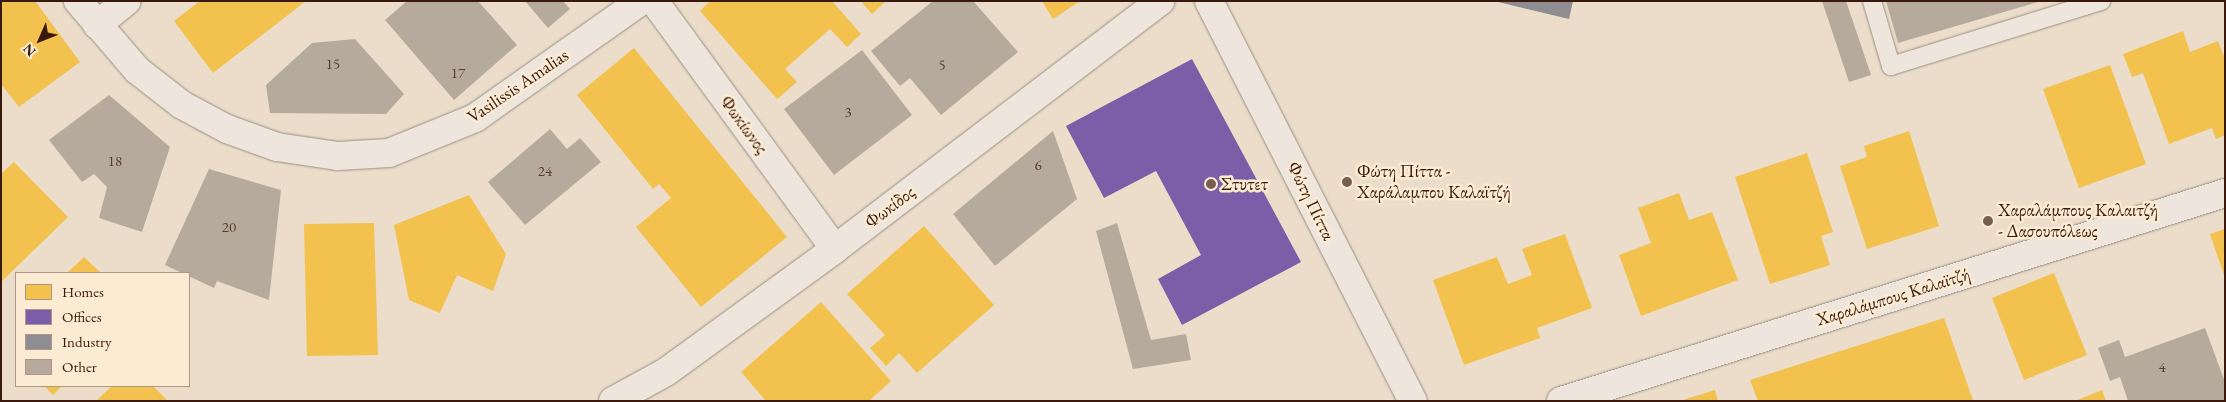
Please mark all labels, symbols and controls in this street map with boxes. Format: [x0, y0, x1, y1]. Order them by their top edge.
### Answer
north arrow [15, 15, 65, 65]
text: N [19, 40, 40, 61]
street label: Vasilissis Amalias [463, 44, 573, 128]
house number: 15 [326, 55, 340, 73]
house number: 5 [938, 56, 946, 74]
house number: 17 [451, 64, 465, 82]
street label: Φωκίωνος [716, 92, 772, 158]
house number: 3 [844, 103, 852, 121]
house number: 18 [108, 152, 122, 170]
house number: 6 [1034, 156, 1042, 174]
street label: Φώτη Πίττα [1283, 158, 1339, 244]
place label: Φώτη Πίττα - Χαράλαμπου Καλαϊτζή [1357, 161, 1511, 203]
house number: 24 [538, 162, 552, 180]
place label: Στυτετ [1221, 173, 1268, 195]
marker: Φώτη Πίττα - Χαράλαμπου Καλαϊτζή [1341, 176, 1353, 188]
marker: Στυτετ [1205, 178, 1217, 190]
street label: Φωκίδος [861, 181, 919, 233]
place label: Χαραλάμπους Καλαιτζή - Δασουπόλεως [1998, 200, 2158, 242]
marker: Χαραλάμπους Καλαιτζή - Δασουπόλεως [1982, 215, 1994, 227]
house number: 20 [222, 218, 236, 236]
street label: Χαραλάμπους Καλαϊτζή [1813, 263, 1973, 331]
legend [15, 272, 190, 387]
text: Homes [62, 282, 104, 301]
text: Offices [62, 307, 102, 326]
text: Industry [62, 332, 112, 351]
text: Other [62, 357, 97, 376]
house number: 4 [2158, 358, 2166, 376]

